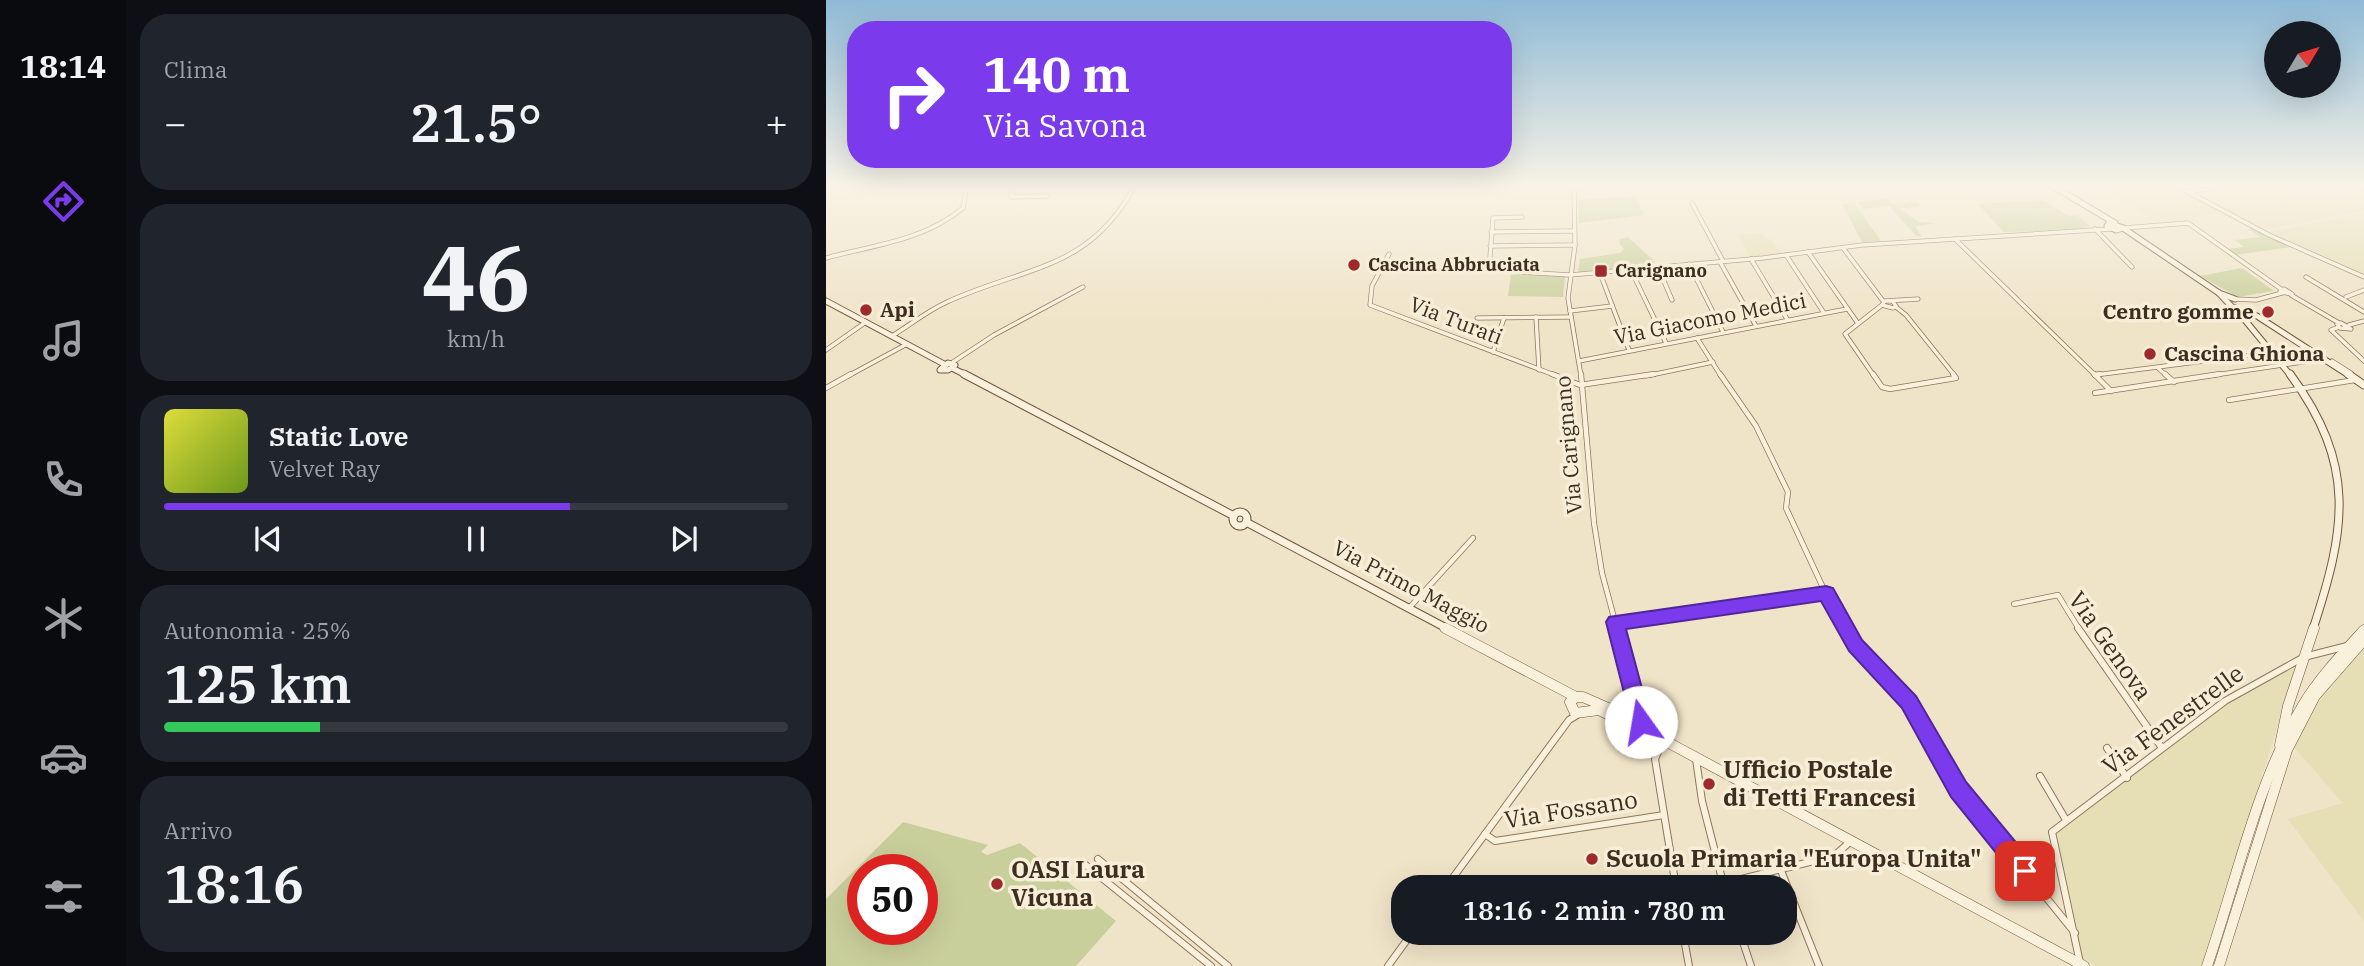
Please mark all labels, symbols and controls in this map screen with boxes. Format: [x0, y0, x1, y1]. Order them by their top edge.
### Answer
north arrow [2264, 21, 2342, 98]
map controls [2264, 21, 2341, 98]
text: 140 m [983, 42, 1130, 105]
text: 18:14 [20, 45, 106, 87]
icon: right [868, 49, 959, 140]
text: Clima [164, 54, 228, 84]
text: 21.5° [410, 89, 542, 156]
text: − [164, 98, 187, 147]
text: + [765, 98, 788, 147]
text: Via Savona [983, 104, 1147, 146]
icon: directions [39, 177, 88, 226]
text: 46 [421, 218, 531, 336]
place label: Cascina Abbruciata [1368, 253, 1540, 276]
marker: Cascina Abbruciata [1346, 257, 1362, 273]
place label: Carignano [1615, 259, 1707, 282]
marker: Carignano [1593, 263, 1609, 279]
street label: Via Giacomo Medici [1611, 286, 1808, 350]
street label: Via Turati [1406, 290, 1507, 351]
place label: Api [880, 295, 915, 323]
place label: Centro gomme [2103, 297, 2254, 325]
marker: Api [858, 302, 874, 318]
marker: Centro gomme [2260, 304, 2276, 320]
icon: music [39, 316, 88, 365]
text: km/h [447, 323, 505, 353]
place label: Cascina Ghiona [2164, 339, 2325, 367]
marker: Cascina Ghiona [2142, 346, 2158, 362]
street label: Via Carignano [1548, 375, 1588, 515]
text: Static Love [269, 419, 408, 453]
text: Velvet Ray [269, 453, 380, 483]
icon: phone [39, 455, 88, 504]
icon: previous [249, 520, 287, 558]
icon: pause [457, 520, 495, 558]
icon: next [665, 520, 703, 558]
street label: Via Primo Maggio [1329, 533, 1494, 639]
street label: Via Genova [2062, 585, 2160, 706]
icon: climate [39, 594, 88, 643]
text: Autonomia · 25% [164, 615, 351, 645]
text: 125 km [164, 650, 352, 717]
street label: Via Fenestrelle [2095, 657, 2250, 781]
position arrow [1604, 685, 1678, 759]
icon: car [39, 733, 88, 782]
place label: Ufficio Postale di Tetti Francesi [1723, 753, 1916, 813]
marker: Ufficio Postale di Tetti Francesi [1701, 776, 1717, 792]
street label: Via Fossano [1502, 783, 1640, 835]
text: Arrivo [164, 815, 232, 845]
pin [1995, 841, 2055, 901]
place label: Scuola Primaria "Europa Unita" [1606, 842, 1981, 874]
text: 18:16 [164, 850, 304, 917]
marker: Scuola Primaria "Europa Unita" [1584, 851, 1600, 867]
icon: arrive [2006, 852, 2044, 890]
place label: OASI Laura Vicuna [1011, 853, 1145, 913]
speed limit sign: 50 [847, 854, 938, 945]
icon: filters [39, 872, 88, 921]
marker: OASI Laura Vicuna [989, 876, 1005, 892]
text: 18:16 · 2 min · 780 m [1463, 893, 1725, 927]

